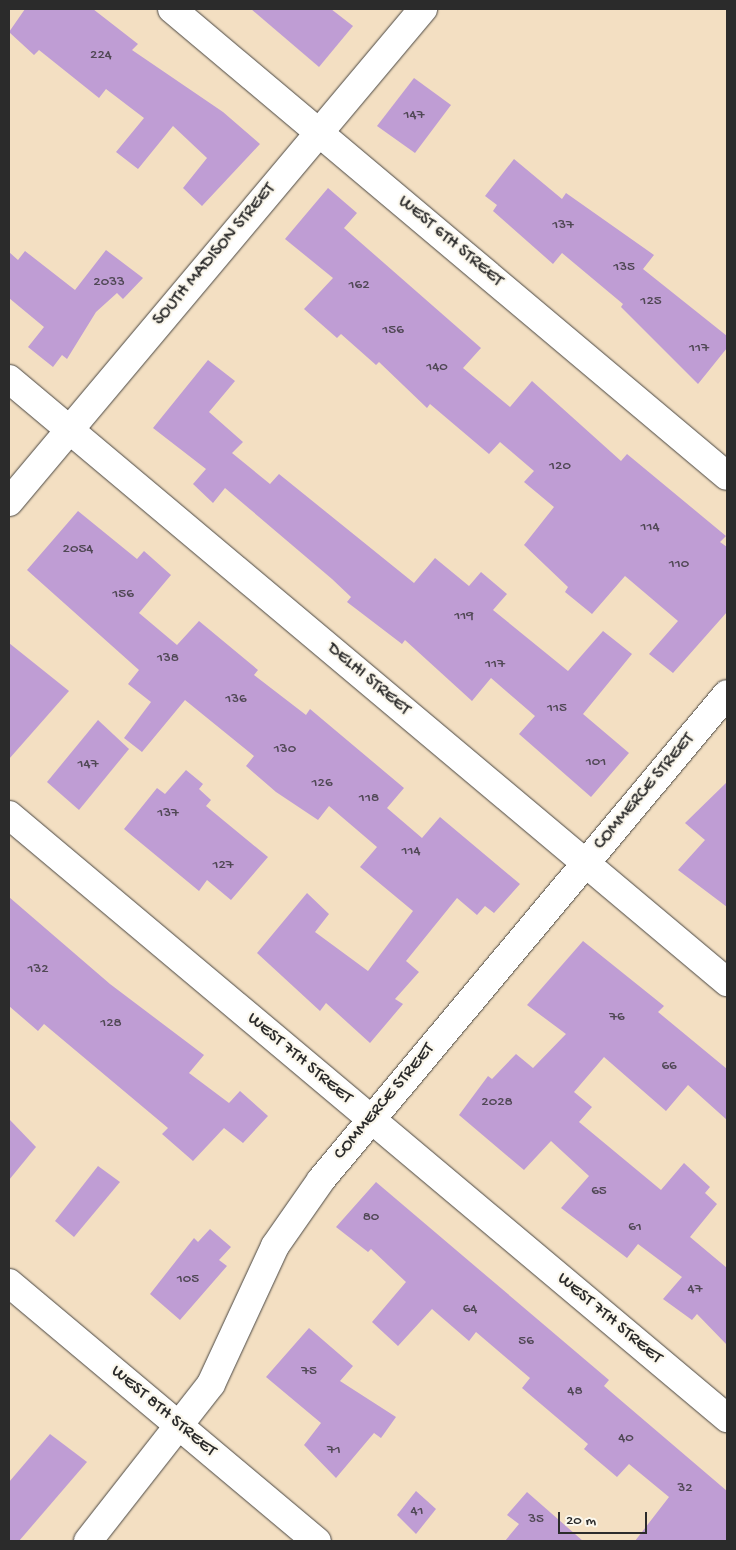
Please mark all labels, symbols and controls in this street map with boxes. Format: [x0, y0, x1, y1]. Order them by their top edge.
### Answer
house number: 224 [90, 47, 112, 65]
house number: 147 [404, 107, 424, 125]
street label: SOUTH MADISON STREET [149, 179, 281, 331]
street label: WEST 6TH STREET [393, 192, 507, 292]
house number: 137 [552, 217, 574, 235]
house number: 135 [613, 259, 635, 277]
house number: 2033 [93, 274, 125, 292]
house number: 162 [348, 277, 370, 295]
house number: 125 [640, 293, 662, 311]
house number: 156 [382, 322, 404, 340]
house number: 117 [689, 340, 709, 358]
house number: 140 [426, 359, 448, 377]
house number: 120 [549, 458, 571, 476]
house number: 114 [640, 519, 660, 537]
house number: 2054 [63, 541, 93, 559]
house number: 110 [669, 556, 689, 574]
house number: 156 [112, 586, 134, 604]
house number: 119 [454, 608, 474, 626]
street label: DELHI STREET [322, 639, 414, 721]
house number: 138 [157, 650, 179, 668]
house number: 117 [485, 656, 505, 674]
house number: 136 [225, 691, 247, 709]
house number: 115 [547, 700, 567, 718]
street label: COMMERCE STREET [590, 729, 700, 855]
house number: 130 [274, 741, 296, 759]
house number: 101 [586, 754, 606, 772]
house number: 147 [78, 756, 98, 774]
house number: 126 [311, 775, 333, 793]
house number: 118 [359, 790, 379, 808]
house number: 137 [157, 805, 179, 823]
house number: 114 [401, 843, 421, 861]
house number: 127 [212, 857, 234, 875]
house number: 132 [27, 961, 49, 979]
street label: WEST 7TH STREET [242, 1009, 356, 1109]
house number: 76 [609, 1009, 625, 1027]
house number: 128 [100, 1015, 122, 1033]
street label: COMMERCE STREET [330, 1039, 440, 1165]
house number: 66 [661, 1058, 677, 1076]
house number: 2028 [481, 1094, 513, 1112]
house number: 65 [591, 1183, 607, 1201]
house number: 80 [363, 1209, 379, 1227]
house number: 61 [628, 1219, 642, 1237]
street label: WEST 7TH STREET [552, 1269, 666, 1369]
house number: 105 [177, 1271, 199, 1289]
house number: 47 [688, 1281, 702, 1299]
house number: 64 [463, 1301, 477, 1319]
house number: 56 [518, 1333, 534, 1351]
street label: WEST 8TH STREET [106, 1361, 220, 1463]
house number: 75 [301, 1363, 317, 1381]
house number: 48 [567, 1383, 583, 1401]
house number: 40 [618, 1430, 634, 1448]
house number: 71 [327, 1442, 341, 1460]
house number: 32 [677, 1480, 693, 1498]
scale bar [561, 1502, 650, 1534]
house number: 41 [410, 1503, 424, 1521]
house number: 35 [528, 1511, 544, 1529]
text: 20 m [566, 1512, 596, 1530]

